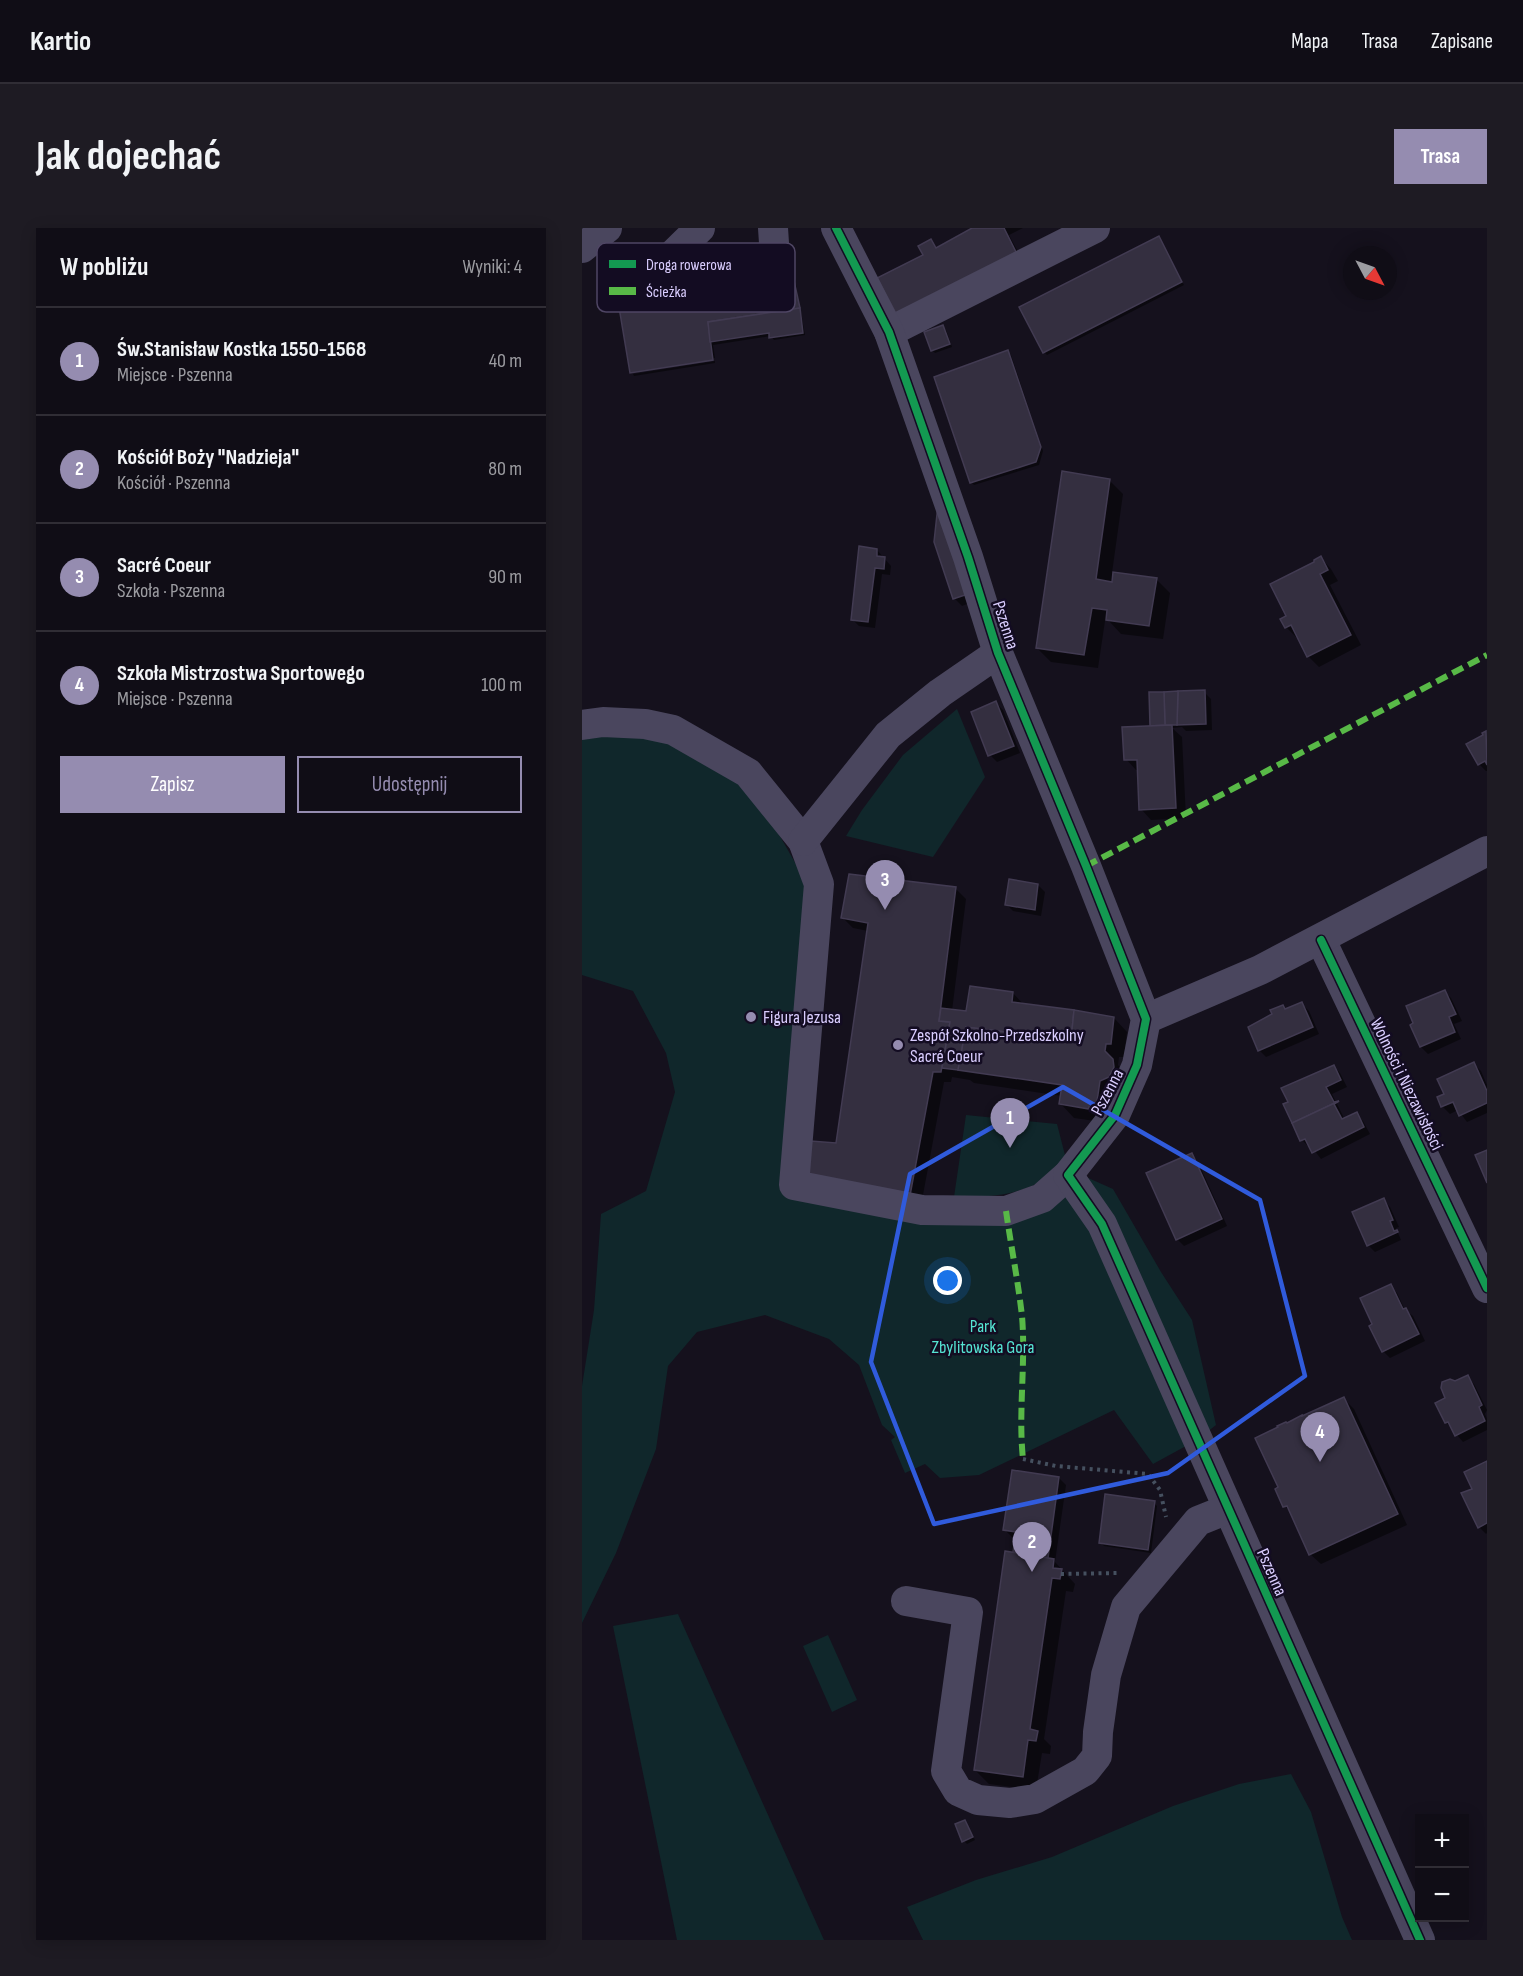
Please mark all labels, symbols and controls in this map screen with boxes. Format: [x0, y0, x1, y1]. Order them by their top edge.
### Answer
text: Kartio [30, 25, 91, 58]
text: Mapa [1291, 29, 1329, 54]
text: Trasa [1362, 29, 1398, 54]
text: Zapisane [1431, 29, 1493, 54]
button: Trasa [1394, 129, 1487, 184]
text: Jak dojechać [36, 131, 221, 182]
legend [597, 243, 795, 312]
north arrow [1343, 246, 1397, 300]
text: W pobliżu [60, 252, 148, 283]
text: Wyniki: 4 [462, 255, 522, 279]
text: Droga rowerowa [646, 256, 732, 275]
text: Ścieżka [646, 283, 687, 302]
text: Św.Stanisław Kostka 1550-1568 [117, 336, 366, 363]
text: 1 [76, 349, 83, 373]
text: 40 m [489, 349, 522, 373]
text: Miejsce · Pszenna [117, 363, 233, 387]
text: Kościół Boży "Nadzieja" [117, 444, 299, 471]
text: 2 [75, 457, 84, 481]
text: 80 m [488, 457, 522, 481]
text: Kościół · Pszenna [117, 471, 230, 495]
text: Sacré Coeur [117, 552, 211, 579]
text: 3 [75, 565, 84, 589]
text: 90 m [488, 565, 522, 589]
text: Szkoła · Pszenna [117, 579, 225, 603]
street label: Pszenna [988, 598, 1023, 652]
text: Szkoła Mistrzostwa Sportowego [117, 660, 365, 687]
text: 4 [75, 673, 84, 697]
text: 100 m [481, 673, 522, 697]
text: Miejsce · Pszenna [117, 687, 233, 711]
button: Zapisz [60, 756, 285, 813]
button: Udostępnij [297, 756, 522, 813]
pin: 3 [866, 860, 904, 910]
place label: Figura Jezusa [763, 1007, 841, 1028]
marker: Figura Jezusa [744, 1010, 758, 1024]
street label: Wolności i Niezawisłości [1365, 1015, 1448, 1154]
place label: Zespół Szkolno-Przedszkolny Sacré Coeur [910, 1025, 1084, 1067]
marker: Zespół Szkolno-Przedszkolny Sacré Coeur [891, 1038, 905, 1052]
street label: Pszenna [1087, 1065, 1128, 1119]
pin: 1 [990, 1098, 1030, 1148]
your location [933, 1266, 962, 1295]
park label: Park Zbylitowska Gora [931, 1316, 1035, 1358]
pin: 4 [1300, 1412, 1340, 1462]
pin: 2 [1012, 1522, 1052, 1572]
street label: Pszenna [1252, 1545, 1291, 1599]
map controls [1415, 1814, 1469, 1922]
button: + [1415, 1814, 1469, 1868]
button: − [1415, 1868, 1469, 1922]

